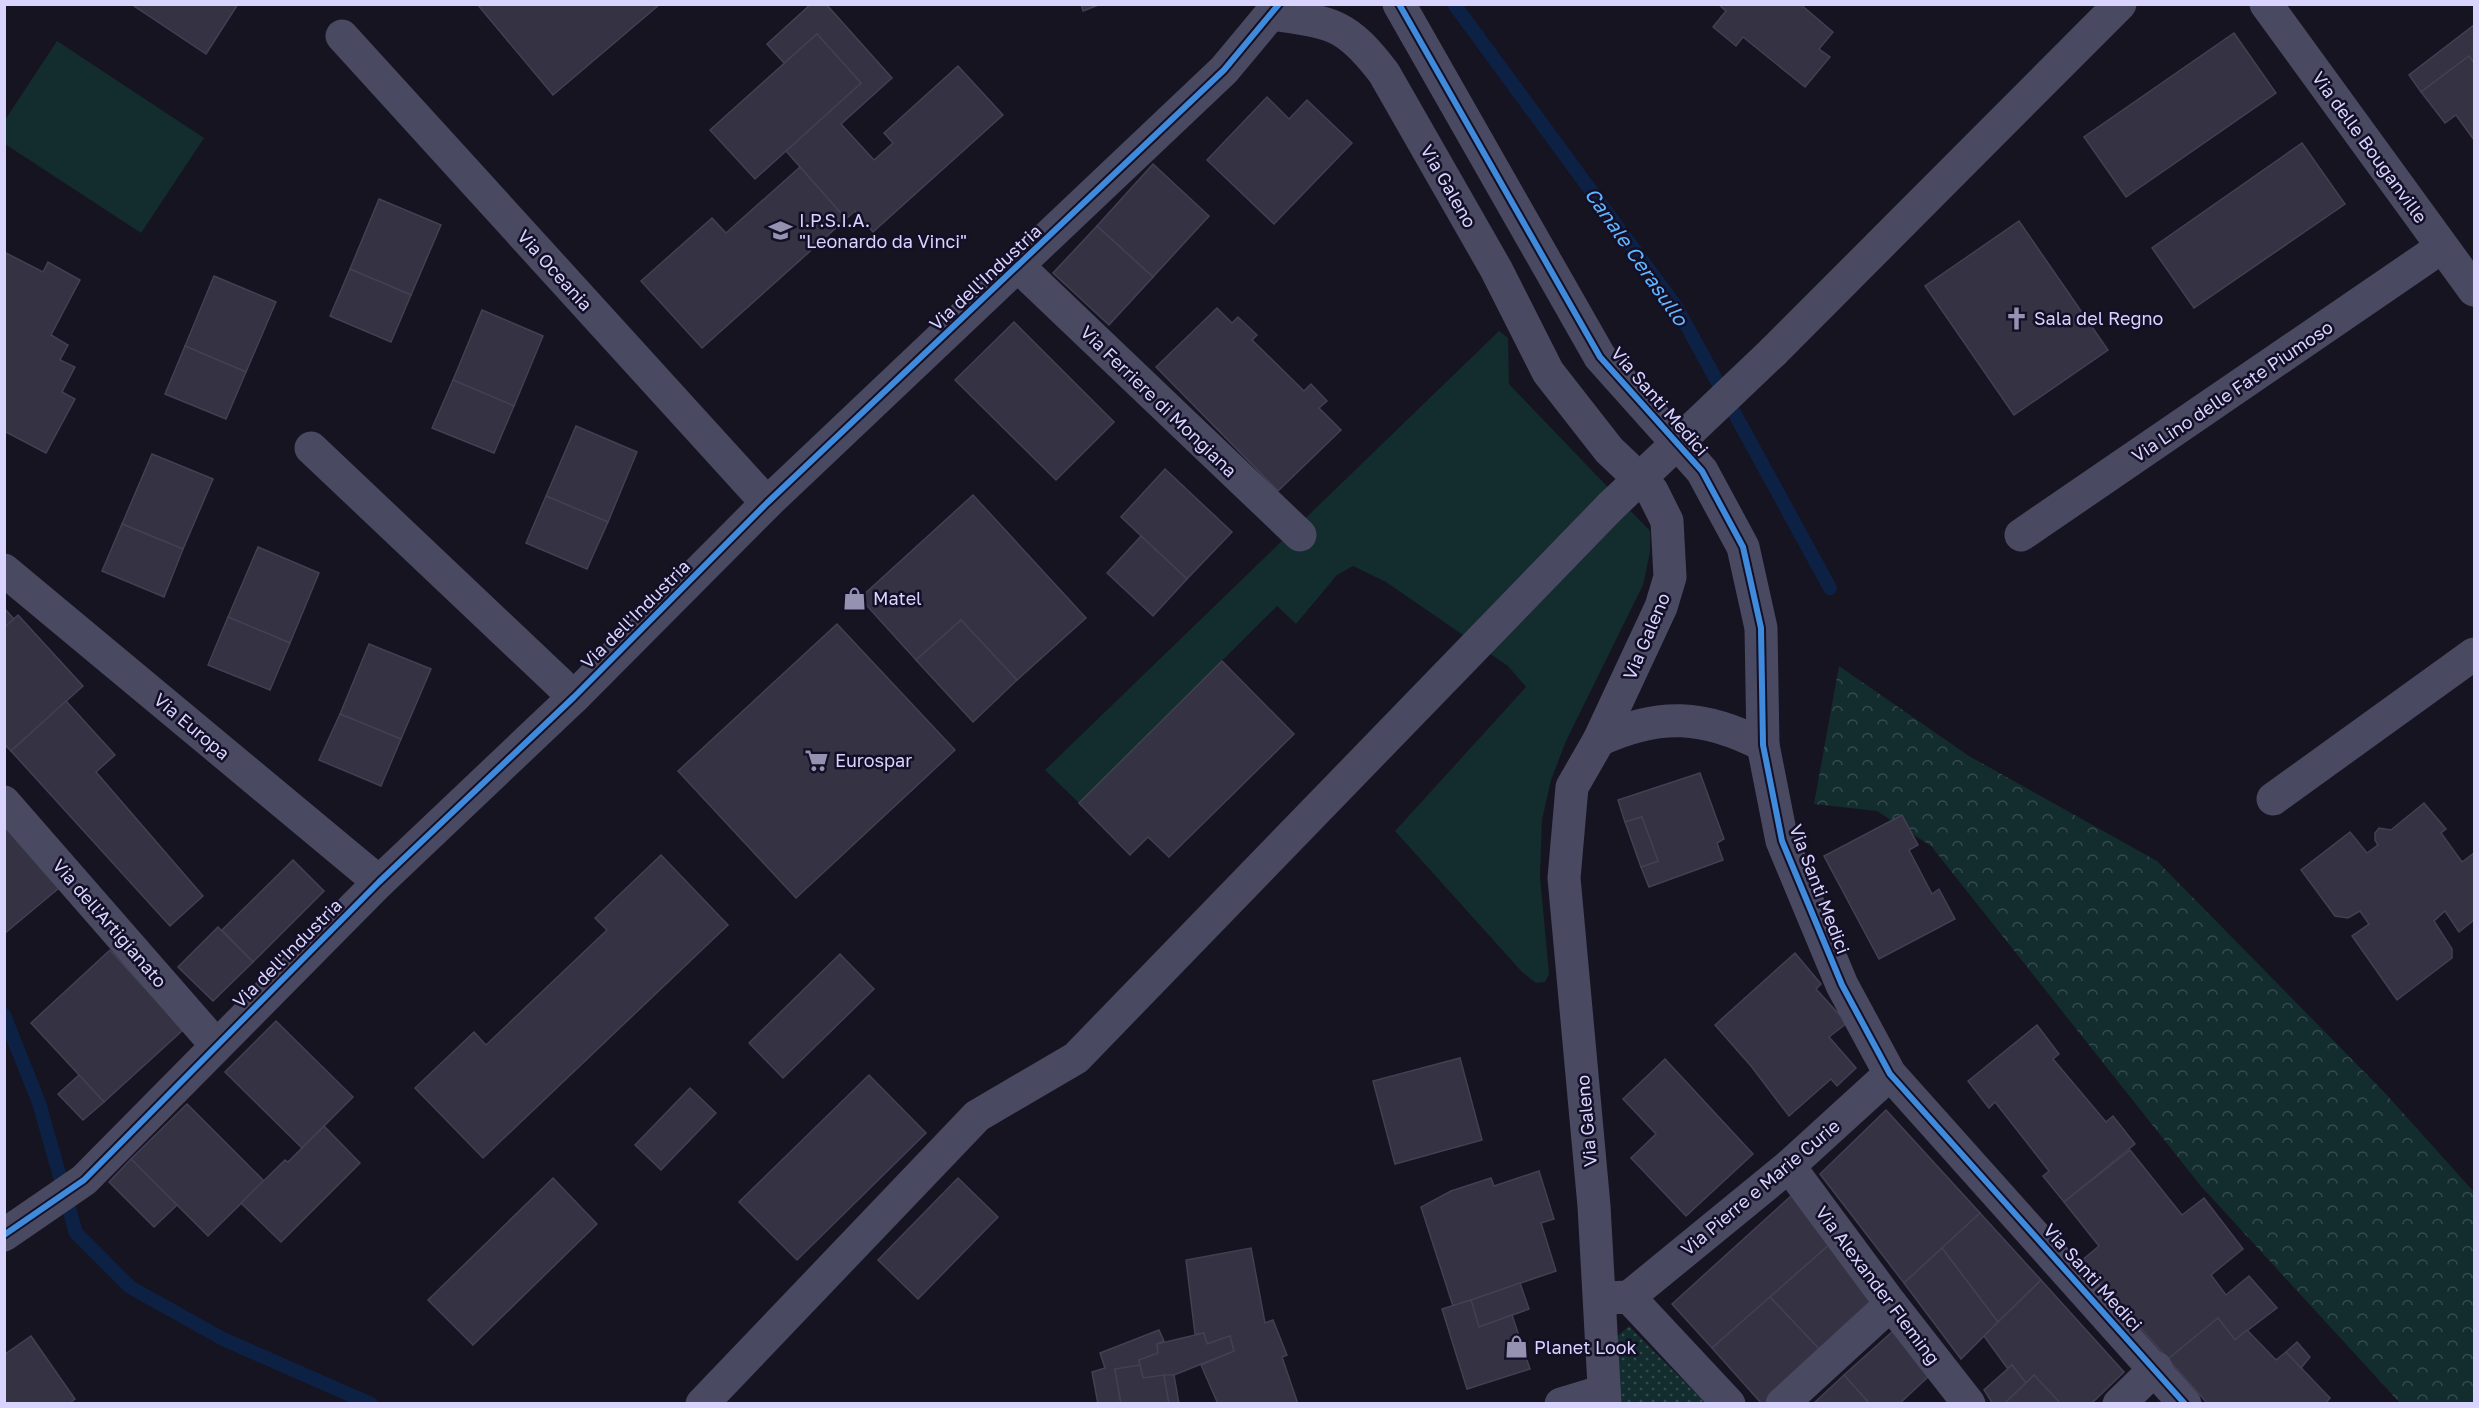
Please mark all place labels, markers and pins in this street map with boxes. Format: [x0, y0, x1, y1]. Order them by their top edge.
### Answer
place label: I.P.S.I.A. "Leonardo da Vinci" [799, 209, 967, 252]
school or university icon: I.P.S.I.A. "Leonardo da Vinci" [768, 217, 794, 243]
church icon: Sala del Regno [2003, 305, 2029, 331]
place label: Sala del Regno [2034, 307, 2163, 329]
shop icon: Matel [842, 585, 868, 611]
place label: Matel [873, 587, 922, 609]
supermarket icon: Eurospar [804, 747, 830, 773]
place label: Eurospar [835, 749, 912, 771]
shop icon: Planet Look [1503, 1334, 1529, 1360]
place label: Planet Look [1534, 1336, 1637, 1358]

